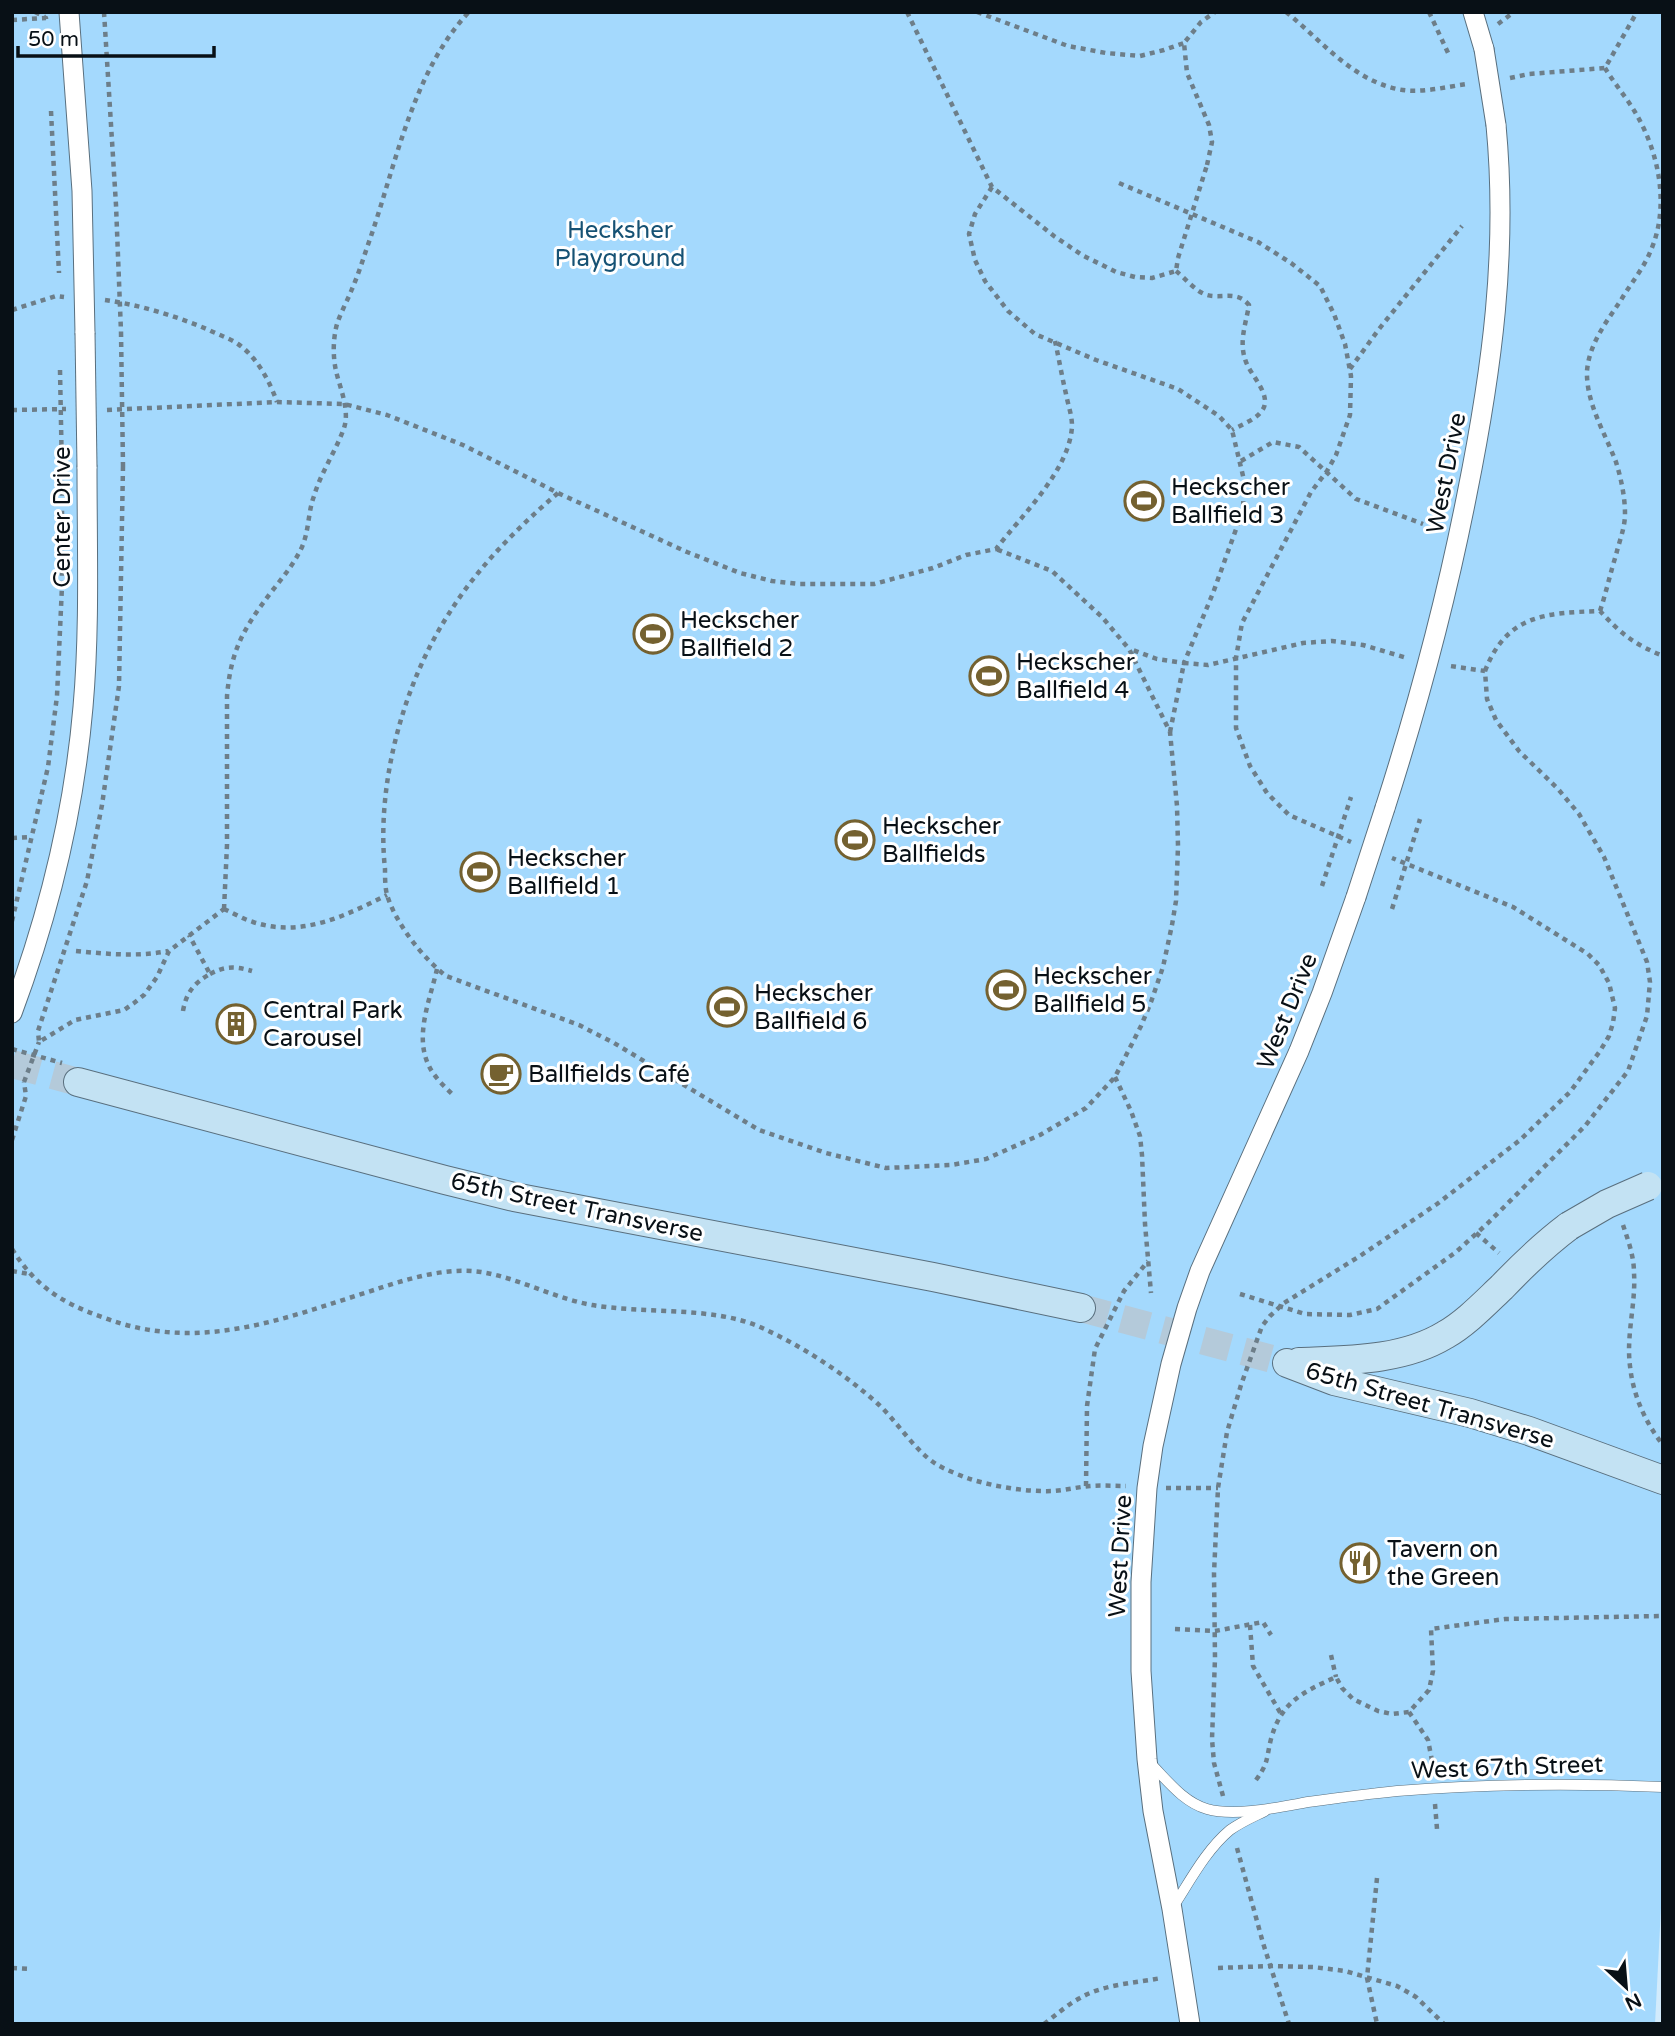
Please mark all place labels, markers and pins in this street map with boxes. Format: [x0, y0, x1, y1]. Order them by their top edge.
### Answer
place label: Heckscher Ballfield 3 [1171, 473, 1291, 530]
sports icon: Heckscher Ballfield 3 [1123, 480, 1165, 522]
place label: Heckscher Ballfield 2 [680, 606, 800, 663]
sports icon: Heckscher Ballfield 2 [632, 613, 674, 655]
place label: Heckscher Ballfield 4 [1016, 648, 1136, 705]
sports icon: Heckscher Ballfield 4 [968, 655, 1010, 697]
place label: Heckscher Ballfields [882, 812, 1002, 869]
sports icon: Heckscher Ballfields [834, 819, 876, 861]
place label: Heckscher Ballfield 1 [507, 844, 627, 901]
sports icon: Heckscher Ballfield 1 [459, 851, 501, 893]
place label: Heckscher Ballfield 5 [1033, 962, 1153, 1019]
sports icon: Heckscher Ballfield 5 [985, 969, 1027, 1011]
place label: Heckscher Ballfield 6 [754, 979, 874, 1036]
sports icon: Heckscher Ballfield 6 [706, 986, 748, 1028]
place label: Central Park Carousel [263, 996, 403, 1053]
building icon: Central Park Carousel [215, 1003, 257, 1045]
cafe icon: Ballfields Café [480, 1053, 522, 1095]
place label: Ballfields Café [528, 1060, 690, 1089]
place label: Tavern on the Green [1387, 1535, 1499, 1592]
restaurant icon: Tavern on the Green [1339, 1542, 1381, 1584]

